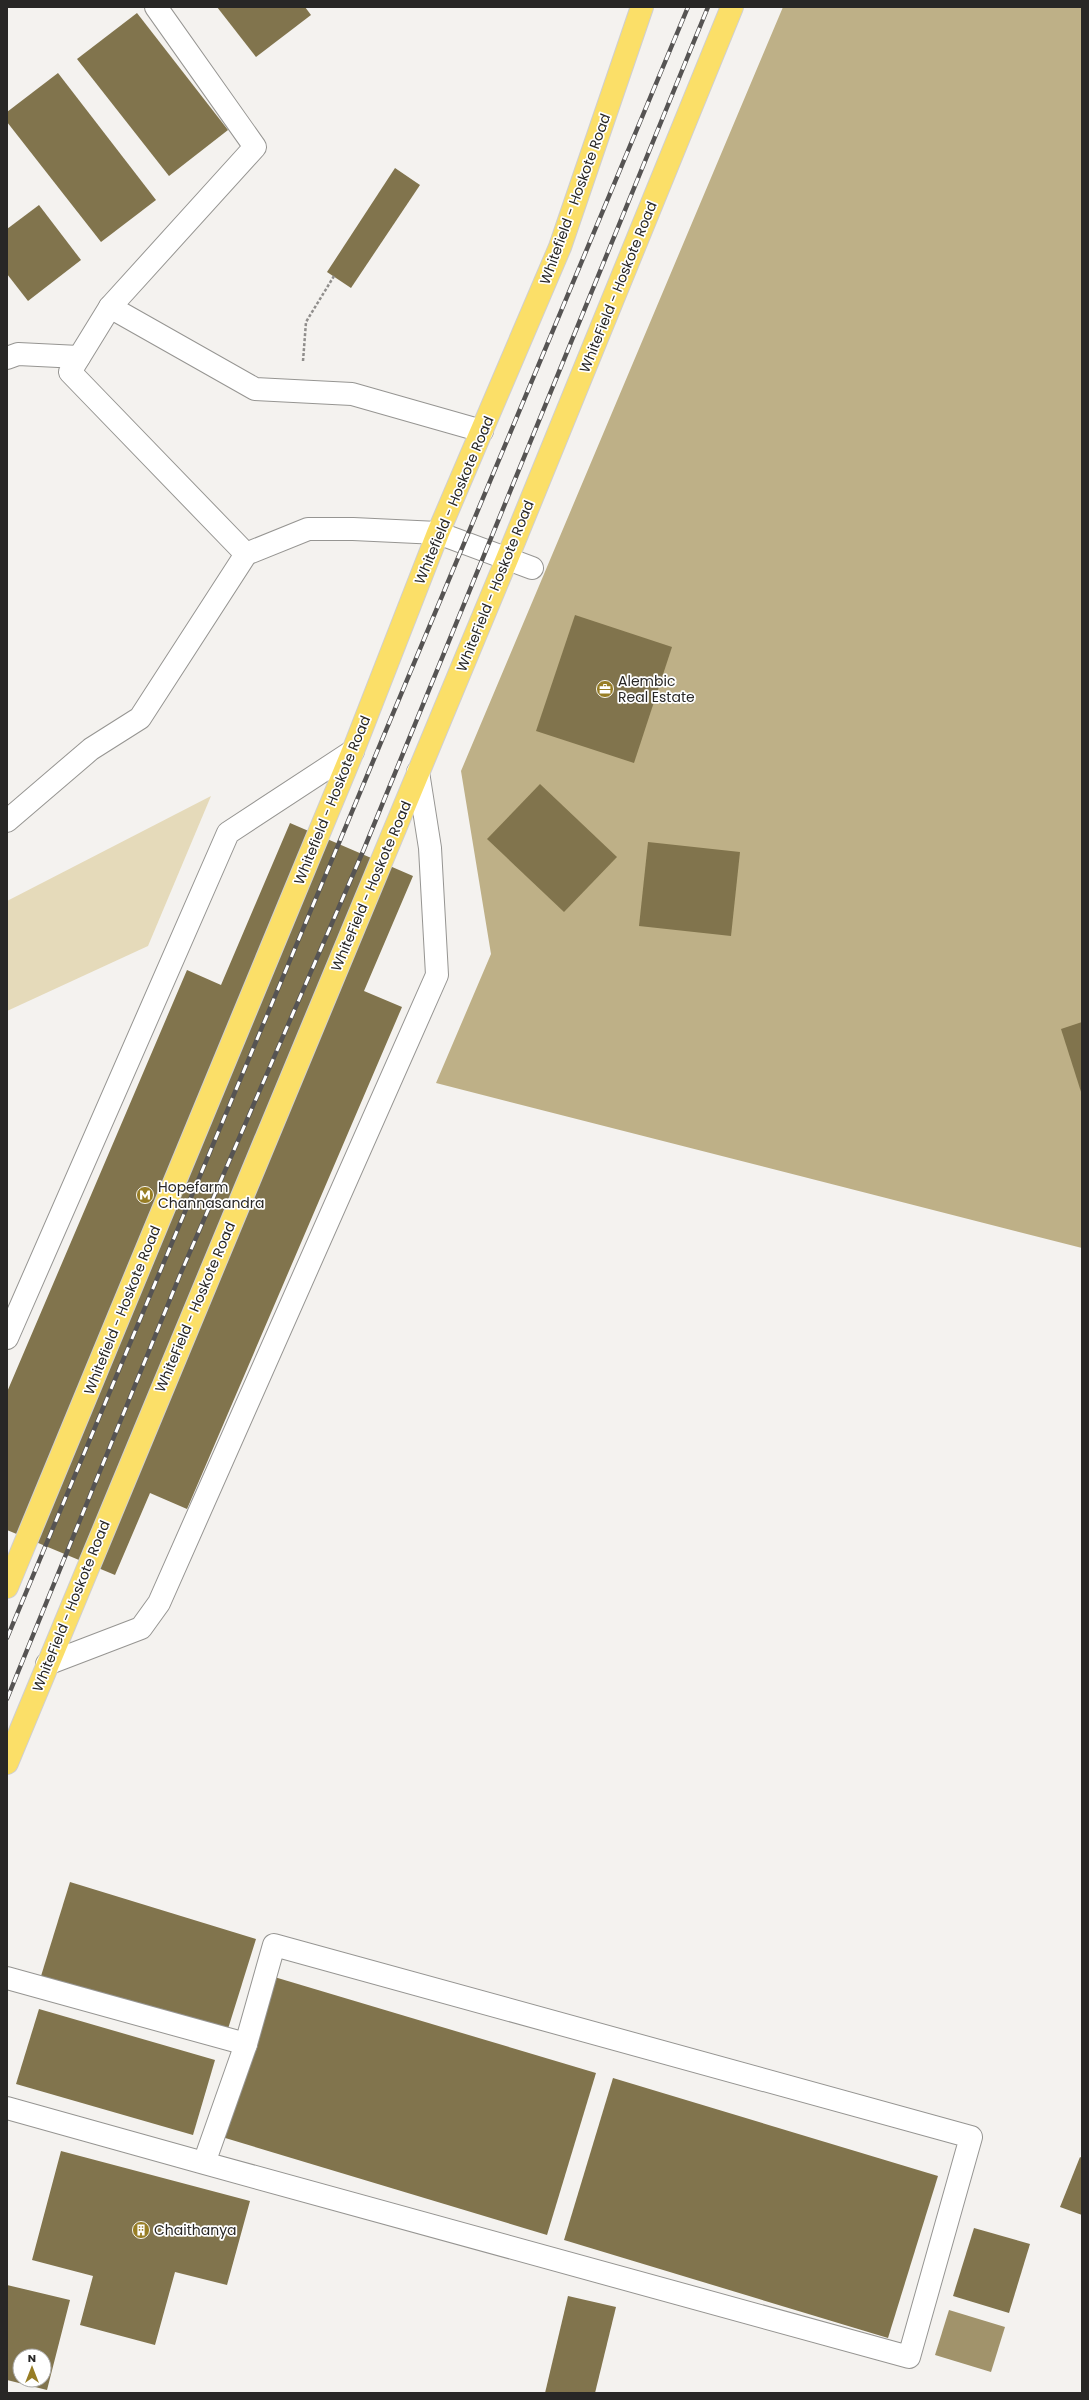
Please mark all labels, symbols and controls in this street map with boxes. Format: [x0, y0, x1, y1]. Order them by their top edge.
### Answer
street label: Whitefield - Hoskote Road [535, 111, 615, 287]
street label: WhiteField - Hoskote Road [574, 198, 662, 376]
street label: Whitefield - Hoskote Road [409, 413, 499, 587]
street label: WhiteField - Hoskote Road [451, 497, 539, 675]
place label: Alembic Real Estate [618, 671, 695, 707]
office icon: Alembic Real Estate [595, 679, 615, 699]
street label: Whitefield - Hoskote Road [289, 712, 375, 888]
street label: WhiteField - Hoskote Road [326, 798, 416, 974]
place label: Hopefarm Channasandra [158, 1177, 265, 1213]
metro station icon: Hopefarm Channasandra [135, 1185, 155, 1205]
street label: WhiteField - Hoskote Road [150, 1219, 240, 1395]
street label: Whitefield - Hoskote Road [79, 1222, 165, 1398]
street label: WhiteField - Hoskote Road [27, 1517, 115, 1695]
building icon: Chaithanya [131, 2220, 151, 2240]
place label: Chaithanya [154, 2220, 237, 2240]
north arrow [12, 2348, 52, 2388]
text: N [28, 2350, 36, 2366]

